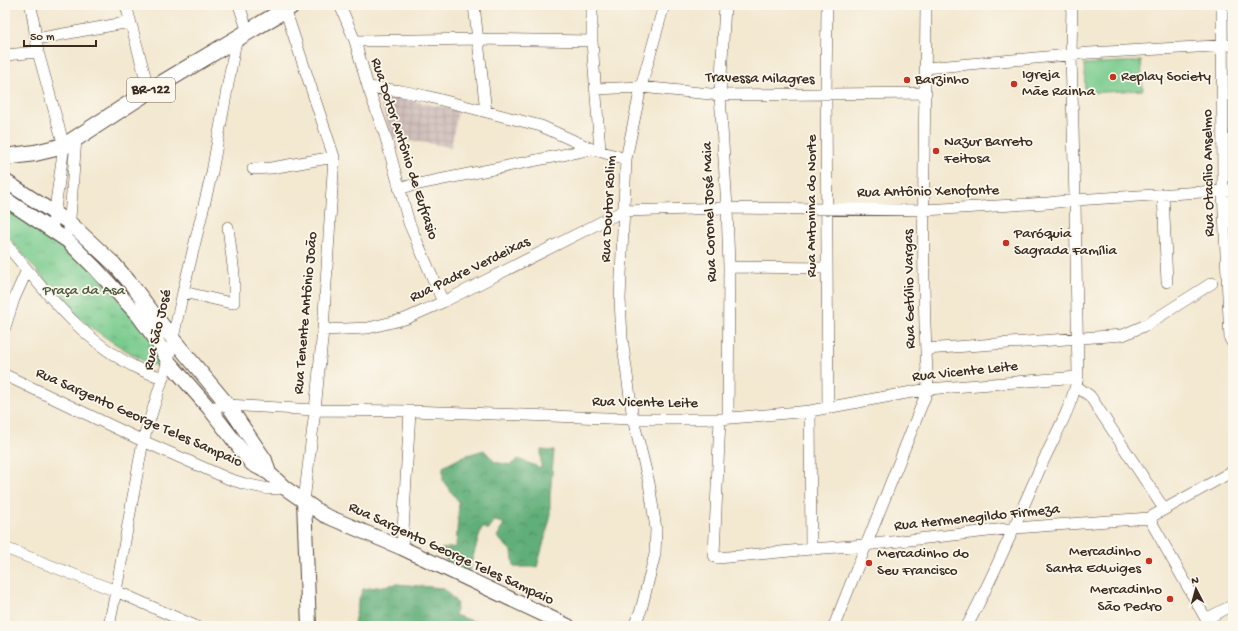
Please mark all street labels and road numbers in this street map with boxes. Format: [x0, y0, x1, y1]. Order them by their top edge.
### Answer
street label: Rua Dotor Antônio de Eufrasio [366, 56, 442, 242]
street label: Travessa Milagres [704, 69, 815, 89]
road number: BR-122 [127, 78, 175, 102]
street label: Rua Otacílio Anselmo [1199, 109, 1219, 237]
street label: Rua Antonina do Norte [803, 134, 821, 277]
street label: Rua Coronel José Maia [699, 141, 721, 282]
street label: Rua Doutor Rolim [597, 155, 621, 263]
street label: Rua Antônio Xenofonte [857, 182, 1000, 202]
street label: Rua Getúlio Vargas [900, 229, 920, 349]
street label: Rua Tenente Antônio João [290, 231, 322, 395]
street label: Rua Padre Verdeixas [407, 233, 534, 307]
street label: Rua São José [140, 288, 176, 372]
street label: Rua Vicente Leite [911, 357, 1019, 386]
street label: Rua Sargento George Teles Sampaio [33, 364, 245, 472]
street label: Rua Vicente Leite [592, 393, 698, 413]
street label: Rua Sargento George Teles Sampaio [345, 498, 557, 610]
street label: Rua Hermenegildo Firmeza [893, 500, 1061, 536]

